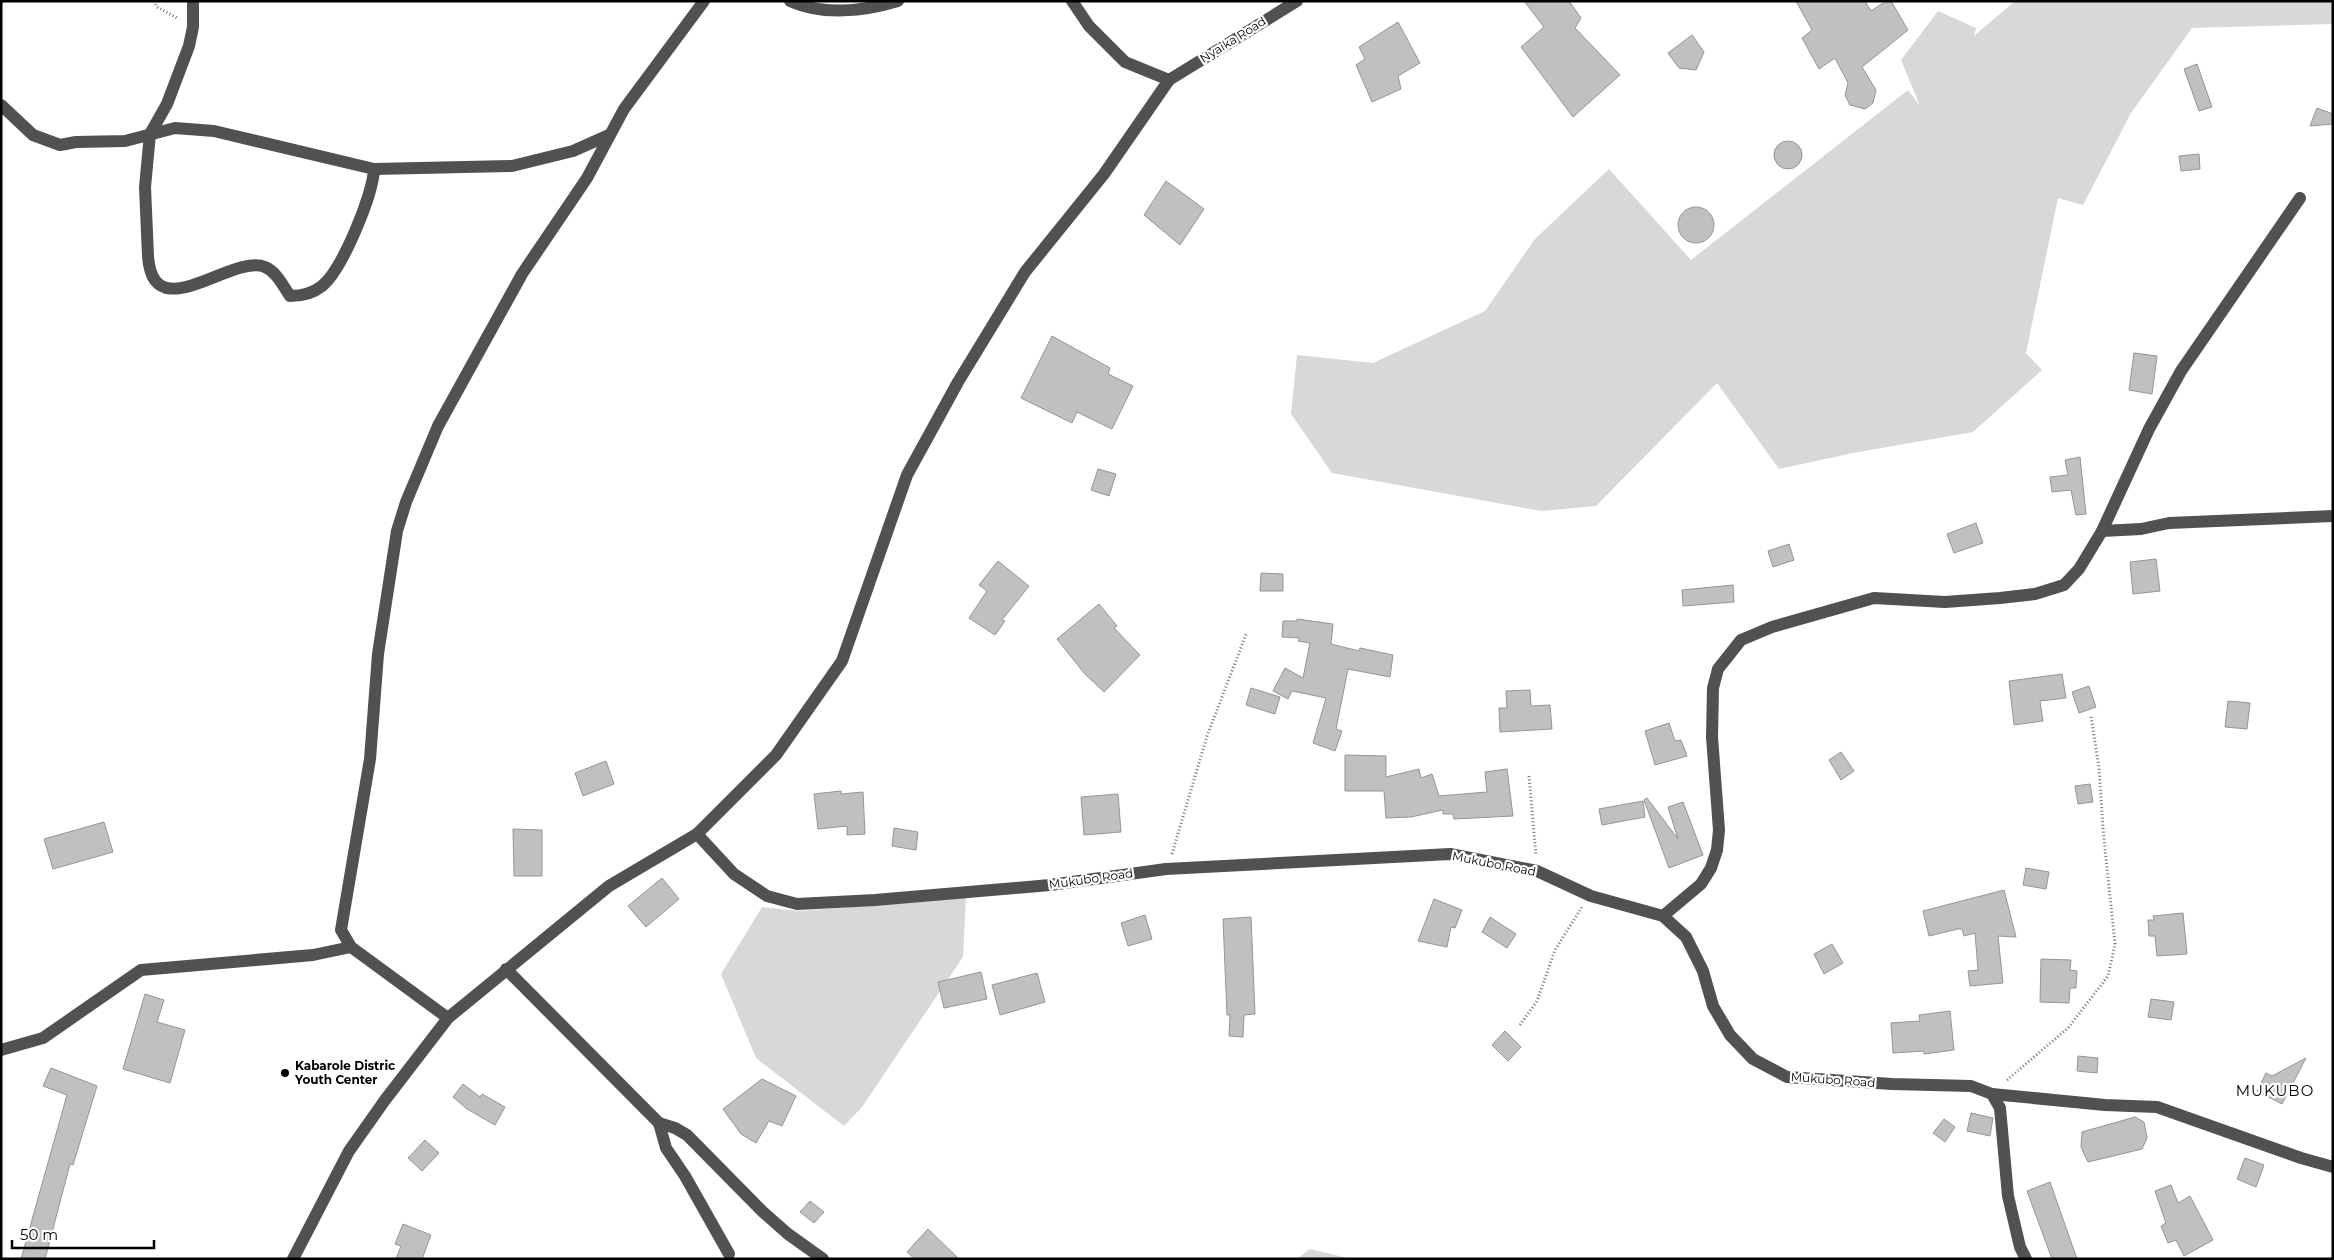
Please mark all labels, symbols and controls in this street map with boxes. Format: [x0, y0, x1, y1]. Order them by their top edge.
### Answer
street label: Nyaika Road [1197, 13, 1269, 66]
street label: Mukubo Road [1451, 848, 1537, 879]
street label: Mukubo Road [1048, 865, 1134, 892]
place label: Kabarole Distric Youth Center [294, 1058, 395, 1087]
marker: Kabarole Distric Youth Center [279, 1067, 291, 1079]
street label: Mukubo Road [1790, 1069, 1876, 1090]
district label: MUKUBO [2236, 1081, 2314, 1100]
scale bar [12, 1218, 155, 1250]
text: 50 m [20, 1225, 58, 1244]

